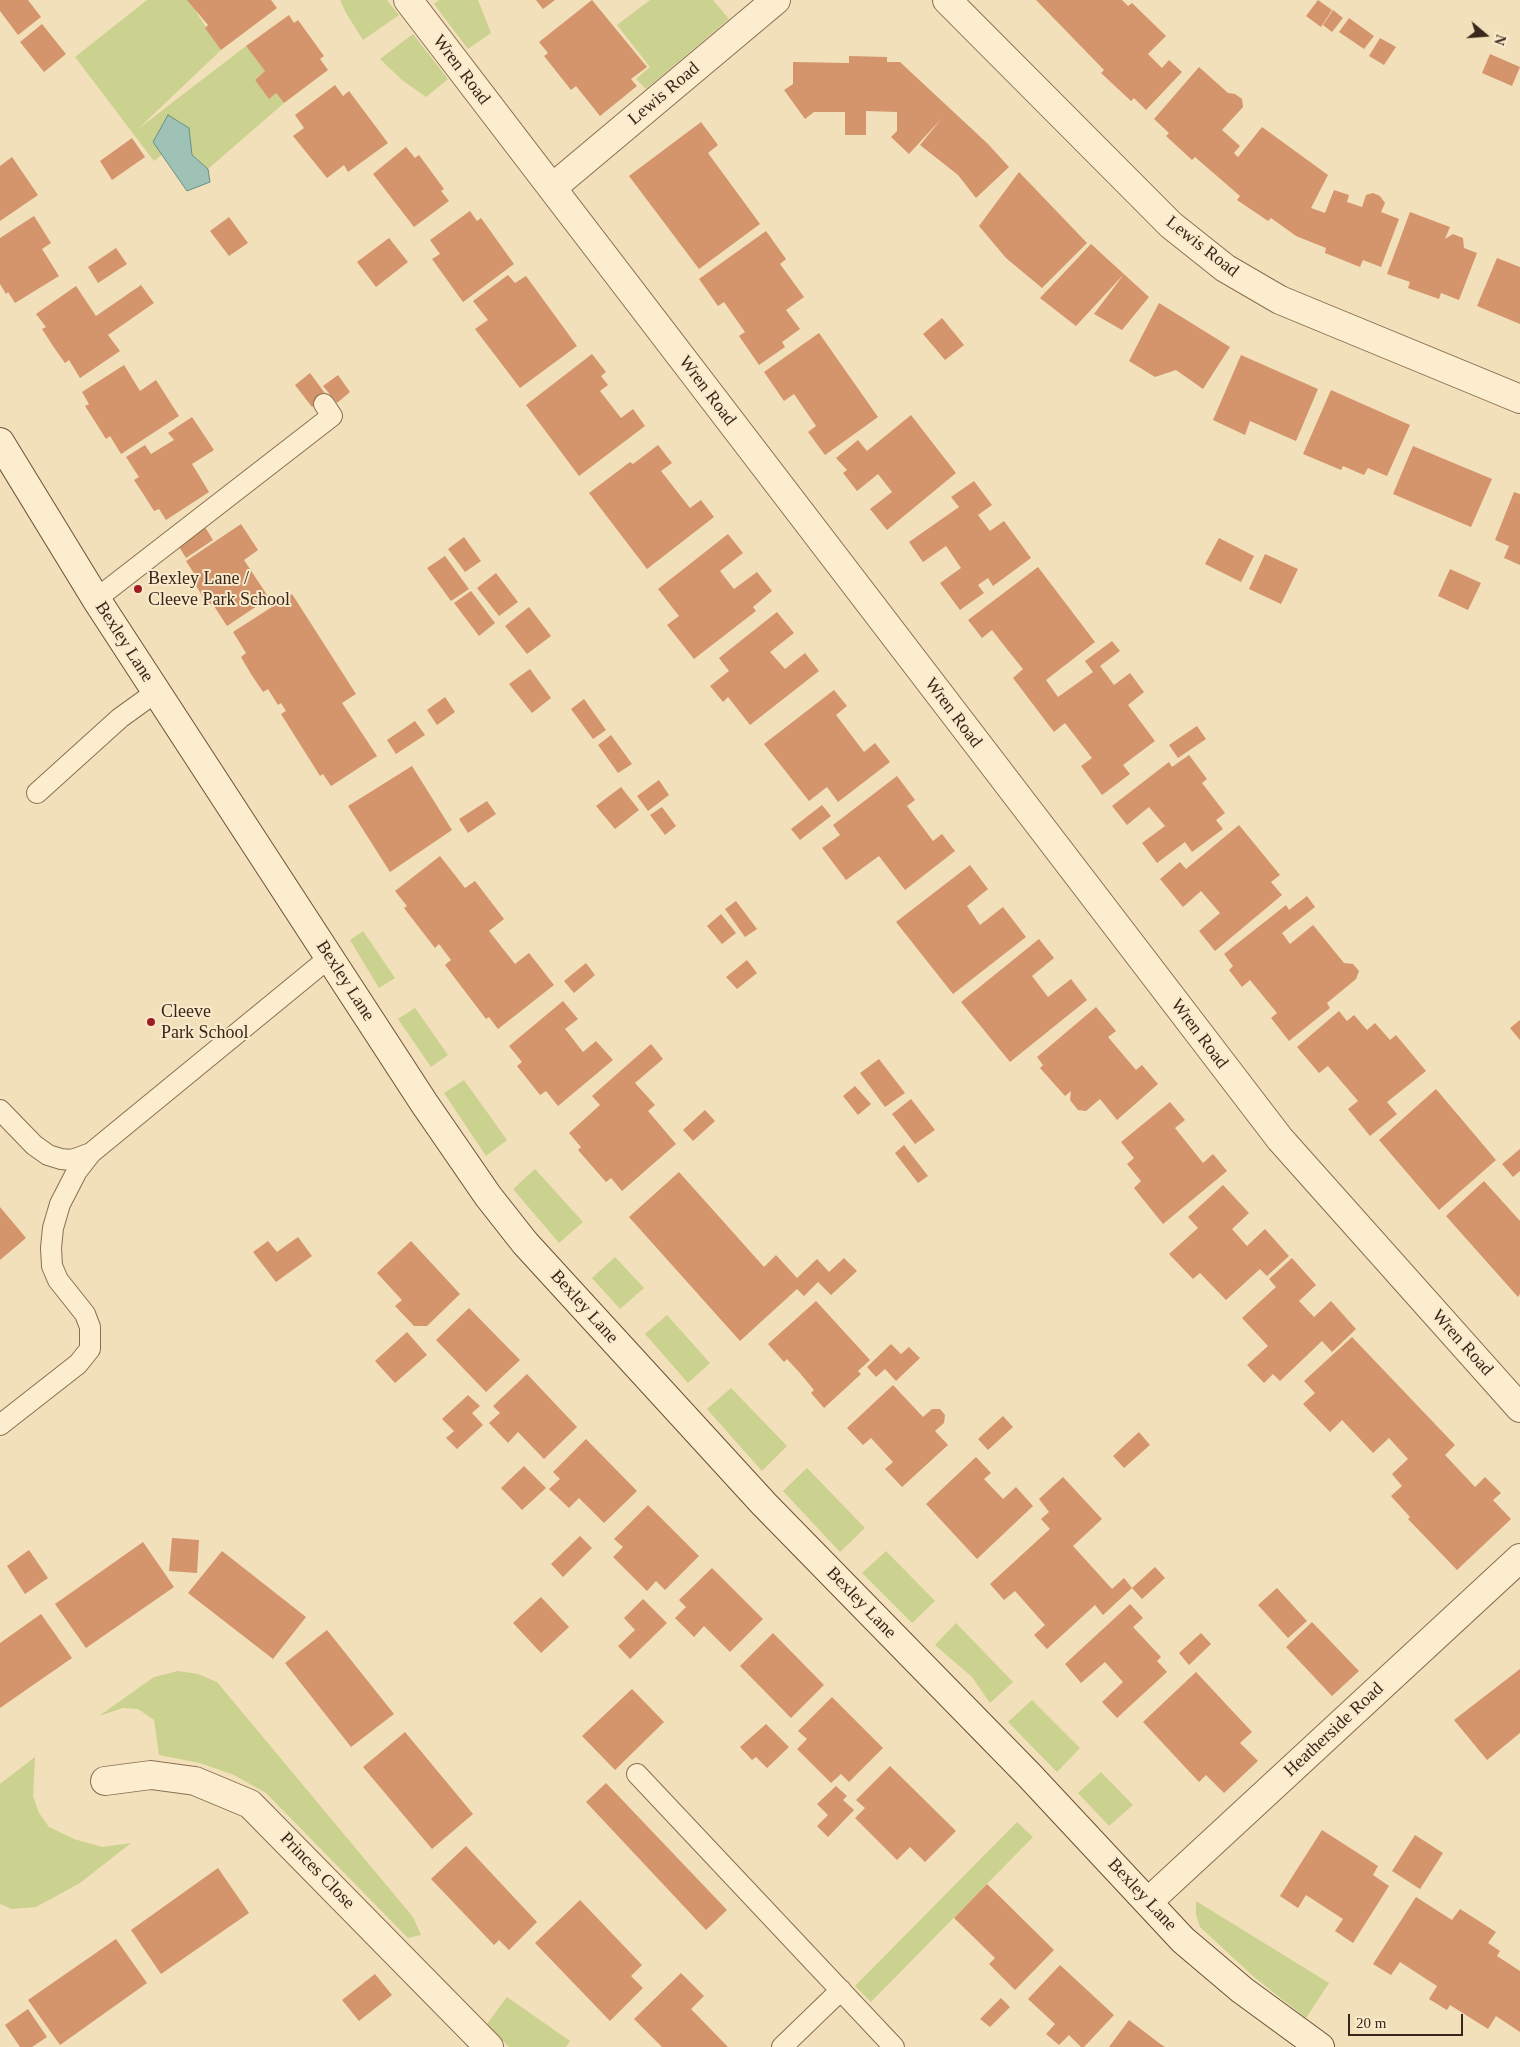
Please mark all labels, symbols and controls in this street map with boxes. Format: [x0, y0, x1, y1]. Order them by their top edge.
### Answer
north arrow [1460, 10, 1510, 60]
street label: Wren Road [428, 31, 494, 109]
text: N [1491, 33, 1508, 47]
street label: Lewis Road [624, 58, 704, 130]
street label: Lewis Road [1161, 212, 1243, 282]
street label: Wren Road [674, 352, 740, 430]
place label: Bexley Lane / Cleeve Park School [148, 568, 290, 610]
marker: Bexley Lane / Cleeve Park School [132, 583, 144, 595]
street label: Bexley Lane [90, 598, 158, 686]
street label: Wren Road [920, 674, 986, 752]
street label: Bexley Lane [311, 937, 379, 1025]
street label: Wren Road [1166, 995, 1232, 1073]
place label: Cleeve Park School [161, 1001, 248, 1044]
marker: Cleeve Park School [145, 1016, 157, 1028]
street label: Bexley Lane [545, 1266, 623, 1348]
street label: Wren Road [1427, 1305, 1497, 1381]
street label: Bexley Lane [821, 1563, 901, 1643]
street label: Heatherside Road [1280, 1678, 1388, 1782]
street label: Princes Close [275, 1828, 359, 1914]
street label: Bexley Lane [1103, 1854, 1181, 1936]
scale bar [1350, 2004, 1465, 2036]
text: 20 m [1356, 2015, 1386, 2031]

